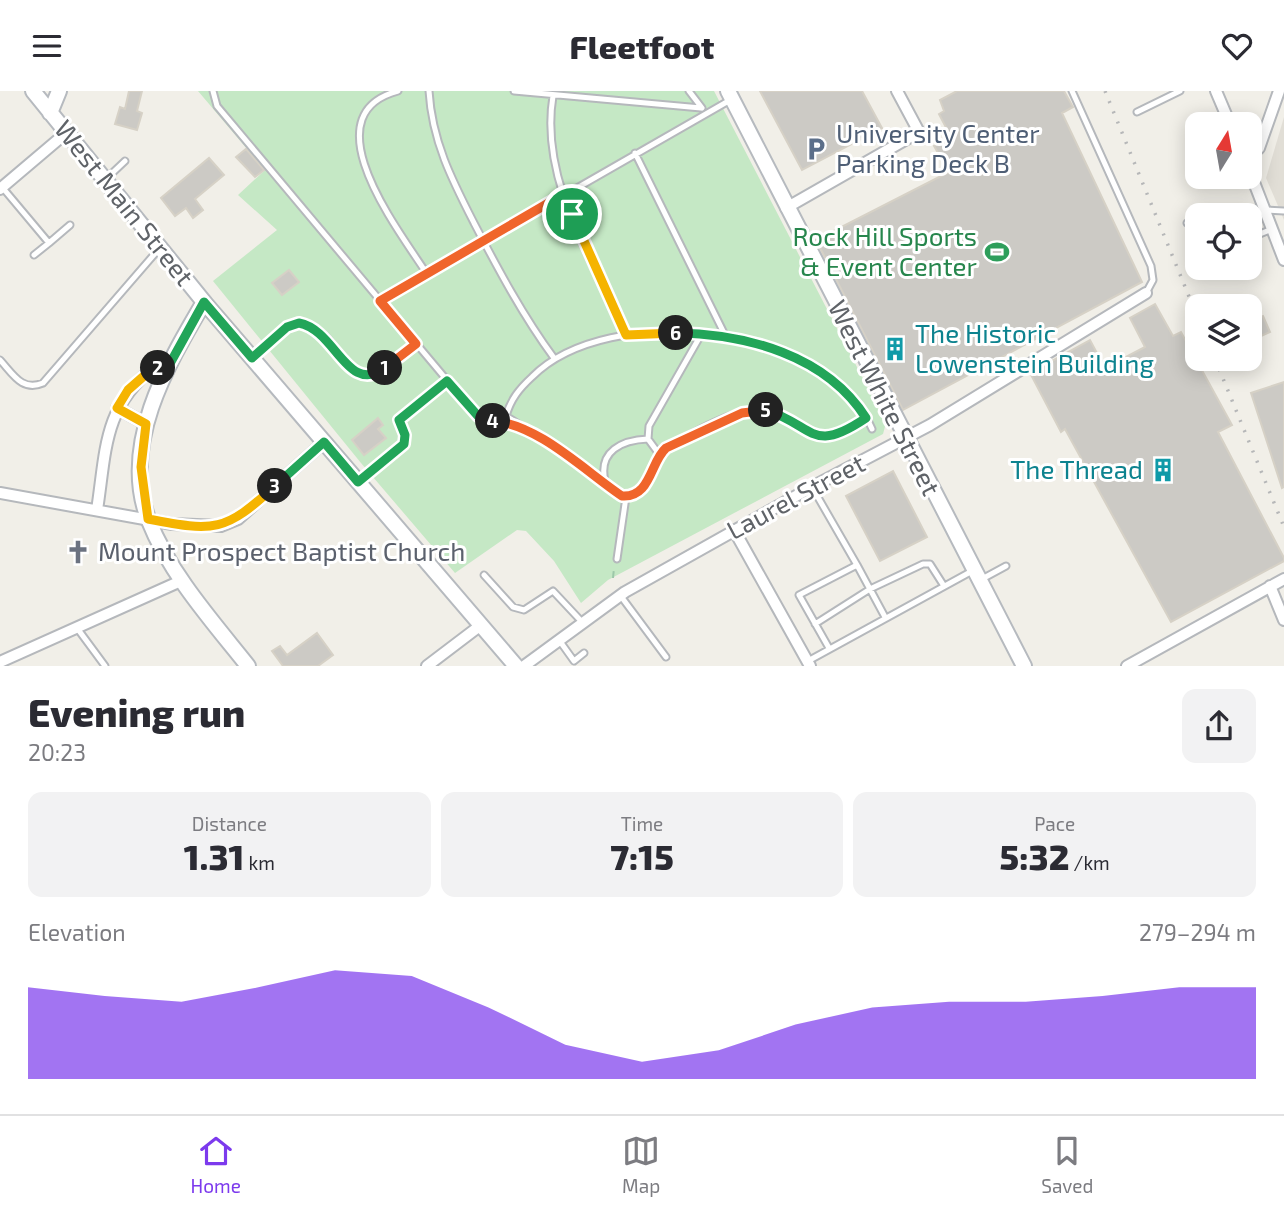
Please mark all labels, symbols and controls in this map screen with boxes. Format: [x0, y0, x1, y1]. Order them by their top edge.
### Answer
icon: menu [28, 27, 66, 65]
text: Fleetfoot [570, 27, 714, 65]
icon: heart [1218, 27, 1256, 65]
north arrow [1185, 112, 1262, 189]
map controls [1185, 112, 1262, 371]
street label: West Main Street [49, 113, 201, 291]
place label: University Center Parking Deck B [836, 117, 1040, 178]
parking icon: University Center Parking Deck B [802, 135, 830, 163]
pin [542, 184, 602, 244]
icon: arrive [553, 195, 591, 233]
button: locate [1185, 203, 1262, 280]
place label: Rock Hill Sports & Event Center [792, 220, 977, 281]
sports icon: Rock Hill Sports & Event Center [983, 238, 1011, 266]
button: layers [1185, 294, 1262, 371]
street label: West White Street [823, 295, 948, 500]
pin: 6 [658, 315, 694, 351]
place label: The Historic Lowenstein Building [915, 317, 1154, 378]
text: 6 [670, 321, 681, 344]
building icon: The Historic Lowenstein Building [881, 335, 909, 363]
pin: 2 [140, 351, 176, 385]
pin: 1 [368, 351, 402, 385]
text: 2 [152, 356, 163, 379]
text: 1 [380, 356, 389, 379]
pin: 5 [748, 393, 784, 427]
text: 5 [760, 398, 771, 421]
pin: 4 [476, 403, 510, 439]
text: 4 [486, 409, 499, 432]
street label: Laurel Street [721, 446, 870, 545]
place label: The Thread [1010, 453, 1143, 484]
building icon: The Thread [1149, 456, 1177, 484]
pin: 3 [258, 469, 292, 503]
text: 3 [269, 474, 280, 497]
place label: Mount Prospect Baptist Church [98, 535, 465, 566]
church icon: Mount Prospect Baptist Church [64, 538, 92, 566]
text: Evening run [28, 689, 245, 735]
button: share [1182, 689, 1256, 763]
text: 20:23 [28, 738, 86, 766]
text: Distance [192, 812, 267, 835]
text: Time [621, 812, 663, 835]
text: Pace [1034, 812, 1075, 835]
text: 1.31 [184, 835, 244, 877]
text: 7:15 [610, 835, 674, 877]
text: 5:32 [1000, 835, 1069, 877]
text: km [244, 851, 275, 874]
text: /km [1069, 851, 1110, 874]
text: Elevation [28, 918, 126, 946]
text: 279–294 m [1139, 918, 1256, 946]
tab: Home [191, 1132, 241, 1197]
tab: Map [622, 1132, 660, 1197]
tab: Saved [1041, 1132, 1093, 1197]

